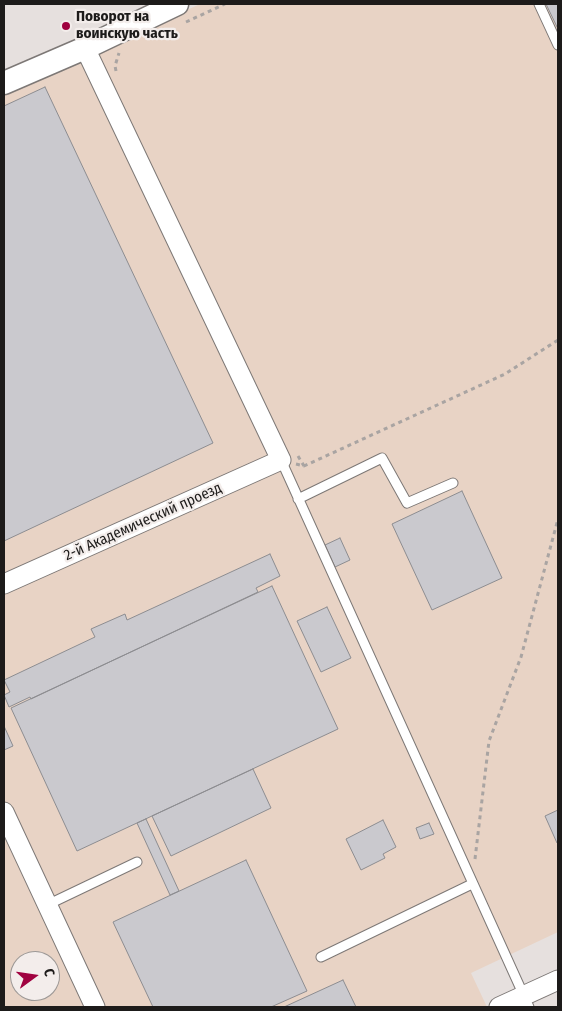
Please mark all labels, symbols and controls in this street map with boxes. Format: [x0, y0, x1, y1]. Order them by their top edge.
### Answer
place label: Поворот на воинскую часть [76, 8, 178, 43]
marker: Поворот на воинскую часть [60, 20, 72, 32]
street label: 2-й Академический проезд [61, 479, 225, 565]
north arrow [10, 951, 60, 1001]
text: С [40, 967, 58, 978]

